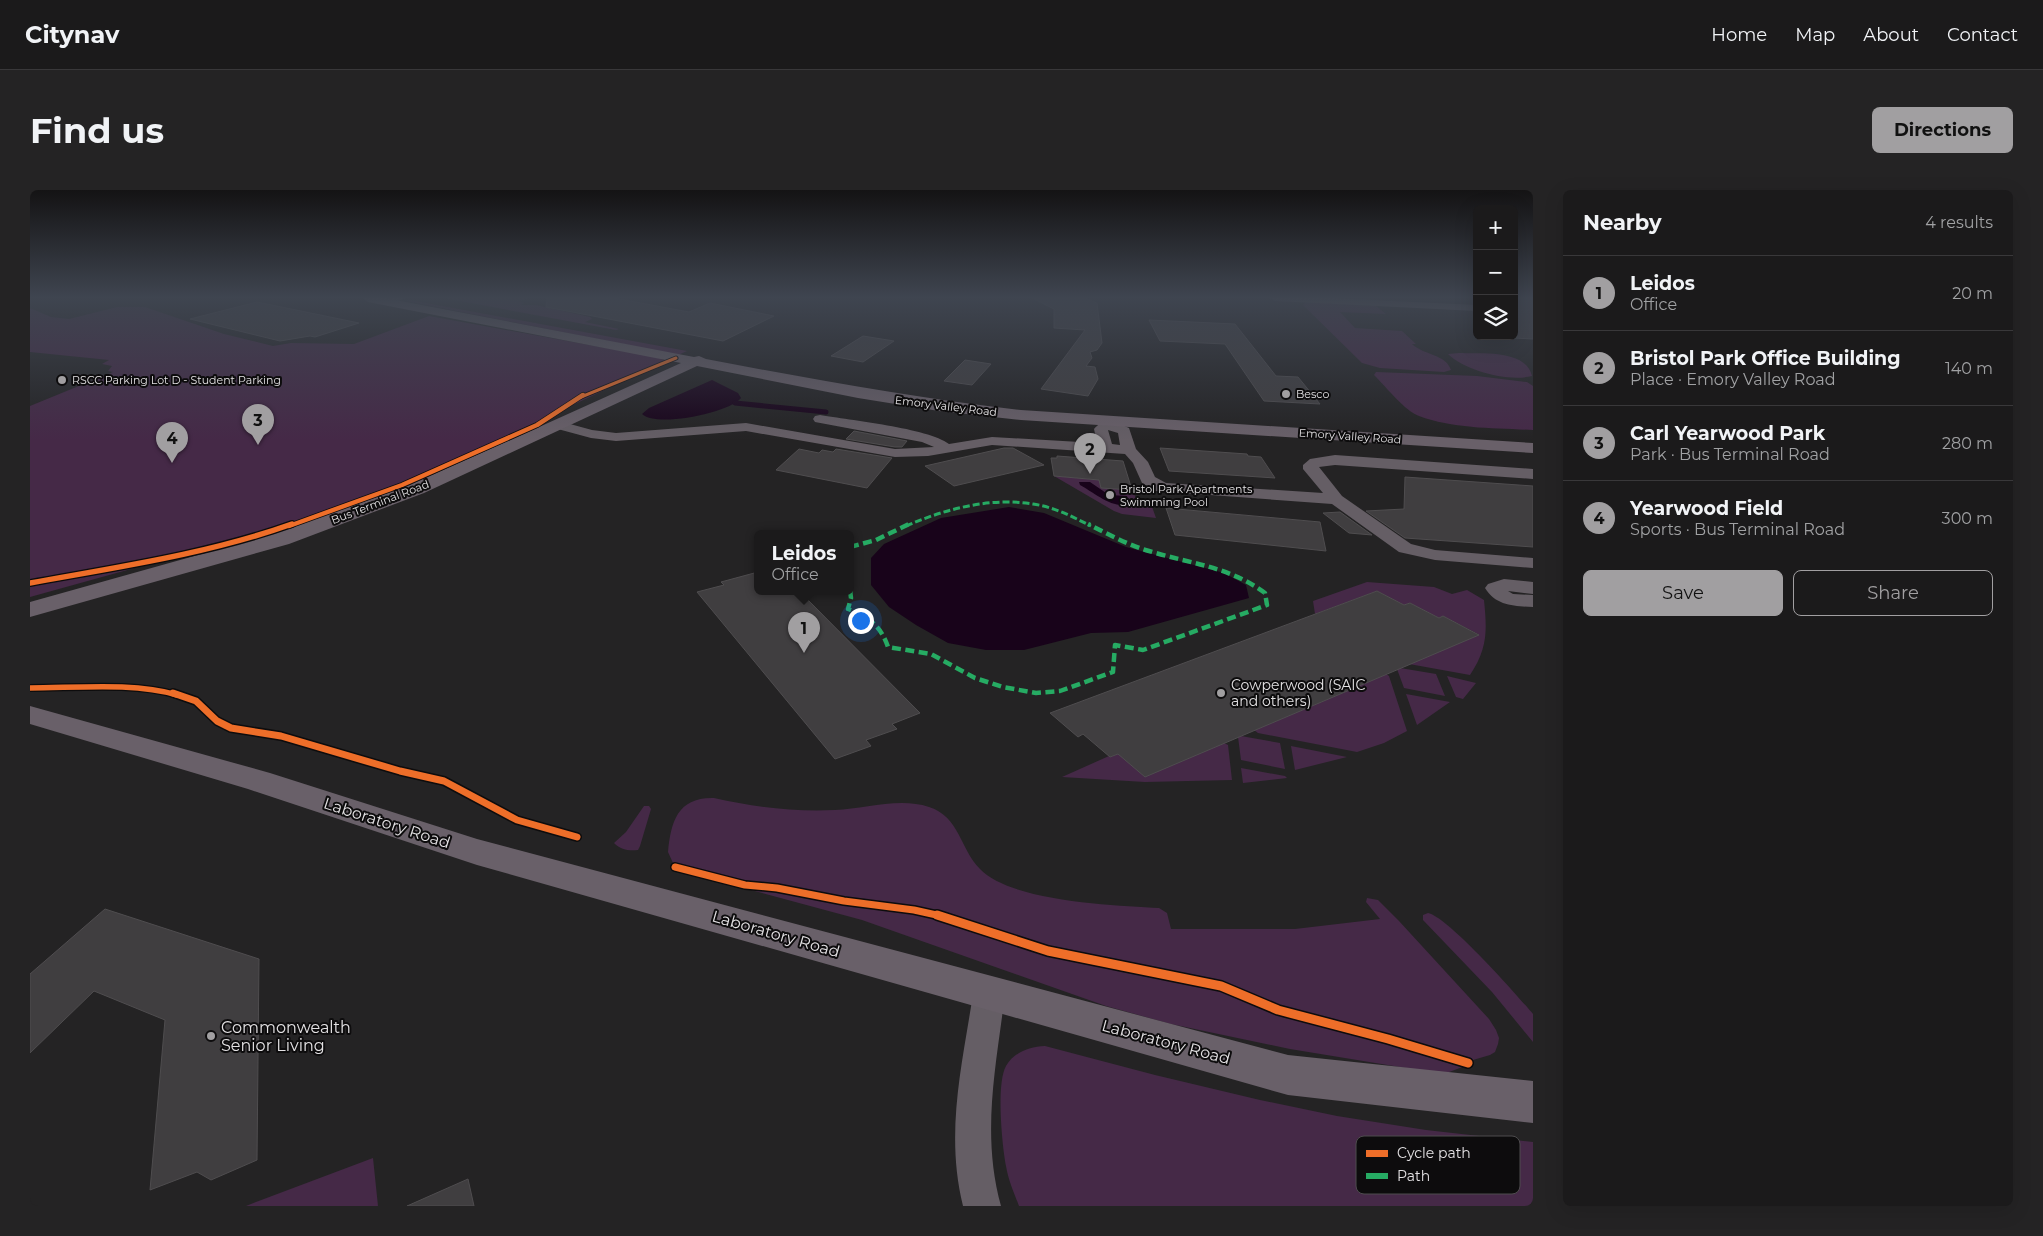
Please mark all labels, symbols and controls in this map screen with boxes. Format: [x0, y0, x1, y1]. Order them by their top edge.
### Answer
text: Citynav [25, 20, 119, 49]
text: Home [1711, 24, 1767, 46]
text: Map [1795, 24, 1835, 46]
text: About [1863, 24, 1919, 46]
text: Contact [1947, 24, 2018, 46]
button: Directions [1872, 107, 2013, 153]
text: Find us [30, 109, 164, 152]
map controls [1473, 205, 1518, 340]
button: + [1473, 205, 1518, 250]
text: Nearby [1583, 210, 1662, 235]
text: 4 results [1925, 213, 1993, 232]
button: − [1473, 250, 1518, 295]
text: Leidos [1630, 272, 1695, 295]
text: 1 [1596, 284, 1602, 303]
text: 20 m [1952, 284, 1993, 303]
button: layers [1473, 295, 1518, 340]
text: Office [1630, 295, 1677, 314]
text: Bristol Park Office Building [1630, 347, 1901, 370]
text: 2 [1594, 359, 1604, 378]
text: 140 m [1945, 359, 1993, 378]
text: Place · Emory Valley Road [1630, 370, 1836, 389]
place label: RSCC Parking Lot D - Student Parking [72, 373, 281, 387]
marker: RSCC Parking Lot D - Student Parking [56, 374, 68, 386]
place label: Besco [1296, 387, 1329, 401]
marker: Besco [1280, 388, 1292, 400]
street label: Emory Valley Road [894, 393, 998, 419]
pin: 3 [242, 404, 274, 445]
pin: 4 [156, 422, 188, 463]
text: Carl Yearwood Park [1630, 422, 1825, 445]
street label: Emory Valley Road [1298, 425, 1402, 447]
pin: 2 [1074, 433, 1106, 474]
text: 3 [1594, 434, 1604, 453]
text: 280 m [1942, 434, 1993, 453]
text: Park · Bus Terminal Road [1630, 445, 1830, 464]
street label: Bus Terminal Road [329, 477, 431, 527]
place label: Bristol Park Apartments Swimming Pool [1120, 482, 1253, 509]
marker: Bristol Park Apartments Swimming Pool [1104, 489, 1116, 501]
text: Yearwood Field [1630, 497, 1783, 520]
text: 4 [1593, 509, 1605, 528]
text: 300 m [1942, 509, 1993, 528]
text: Sports · Bus Terminal Road [1630, 520, 1845, 539]
popup [754, 530, 854, 595]
text: Leidos [772, 542, 836, 565]
text: Office [772, 565, 819, 584]
button: Save [1583, 570, 1783, 616]
button: Share [1793, 570, 1993, 616]
your location [848, 608, 874, 634]
pin: 1 [788, 612, 820, 653]
place label: Cowperwood (SAIC and others) [1231, 676, 1366, 710]
marker: Cowperwood (SAIC and others) [1215, 687, 1227, 699]
street label: Laboratory Road [321, 794, 453, 852]
street label: Laboratory Road [710, 907, 842, 961]
street label: Laboratory Road [1100, 1016, 1232, 1068]
place label: Commonwealth Senior Living [221, 1018, 351, 1055]
marker: Commonwealth Senior Living [205, 1030, 217, 1042]
legend [1356, 1136, 1520, 1194]
text: Cycle path [1397, 1144, 1471, 1162]
text: Path [1397, 1167, 1430, 1185]

